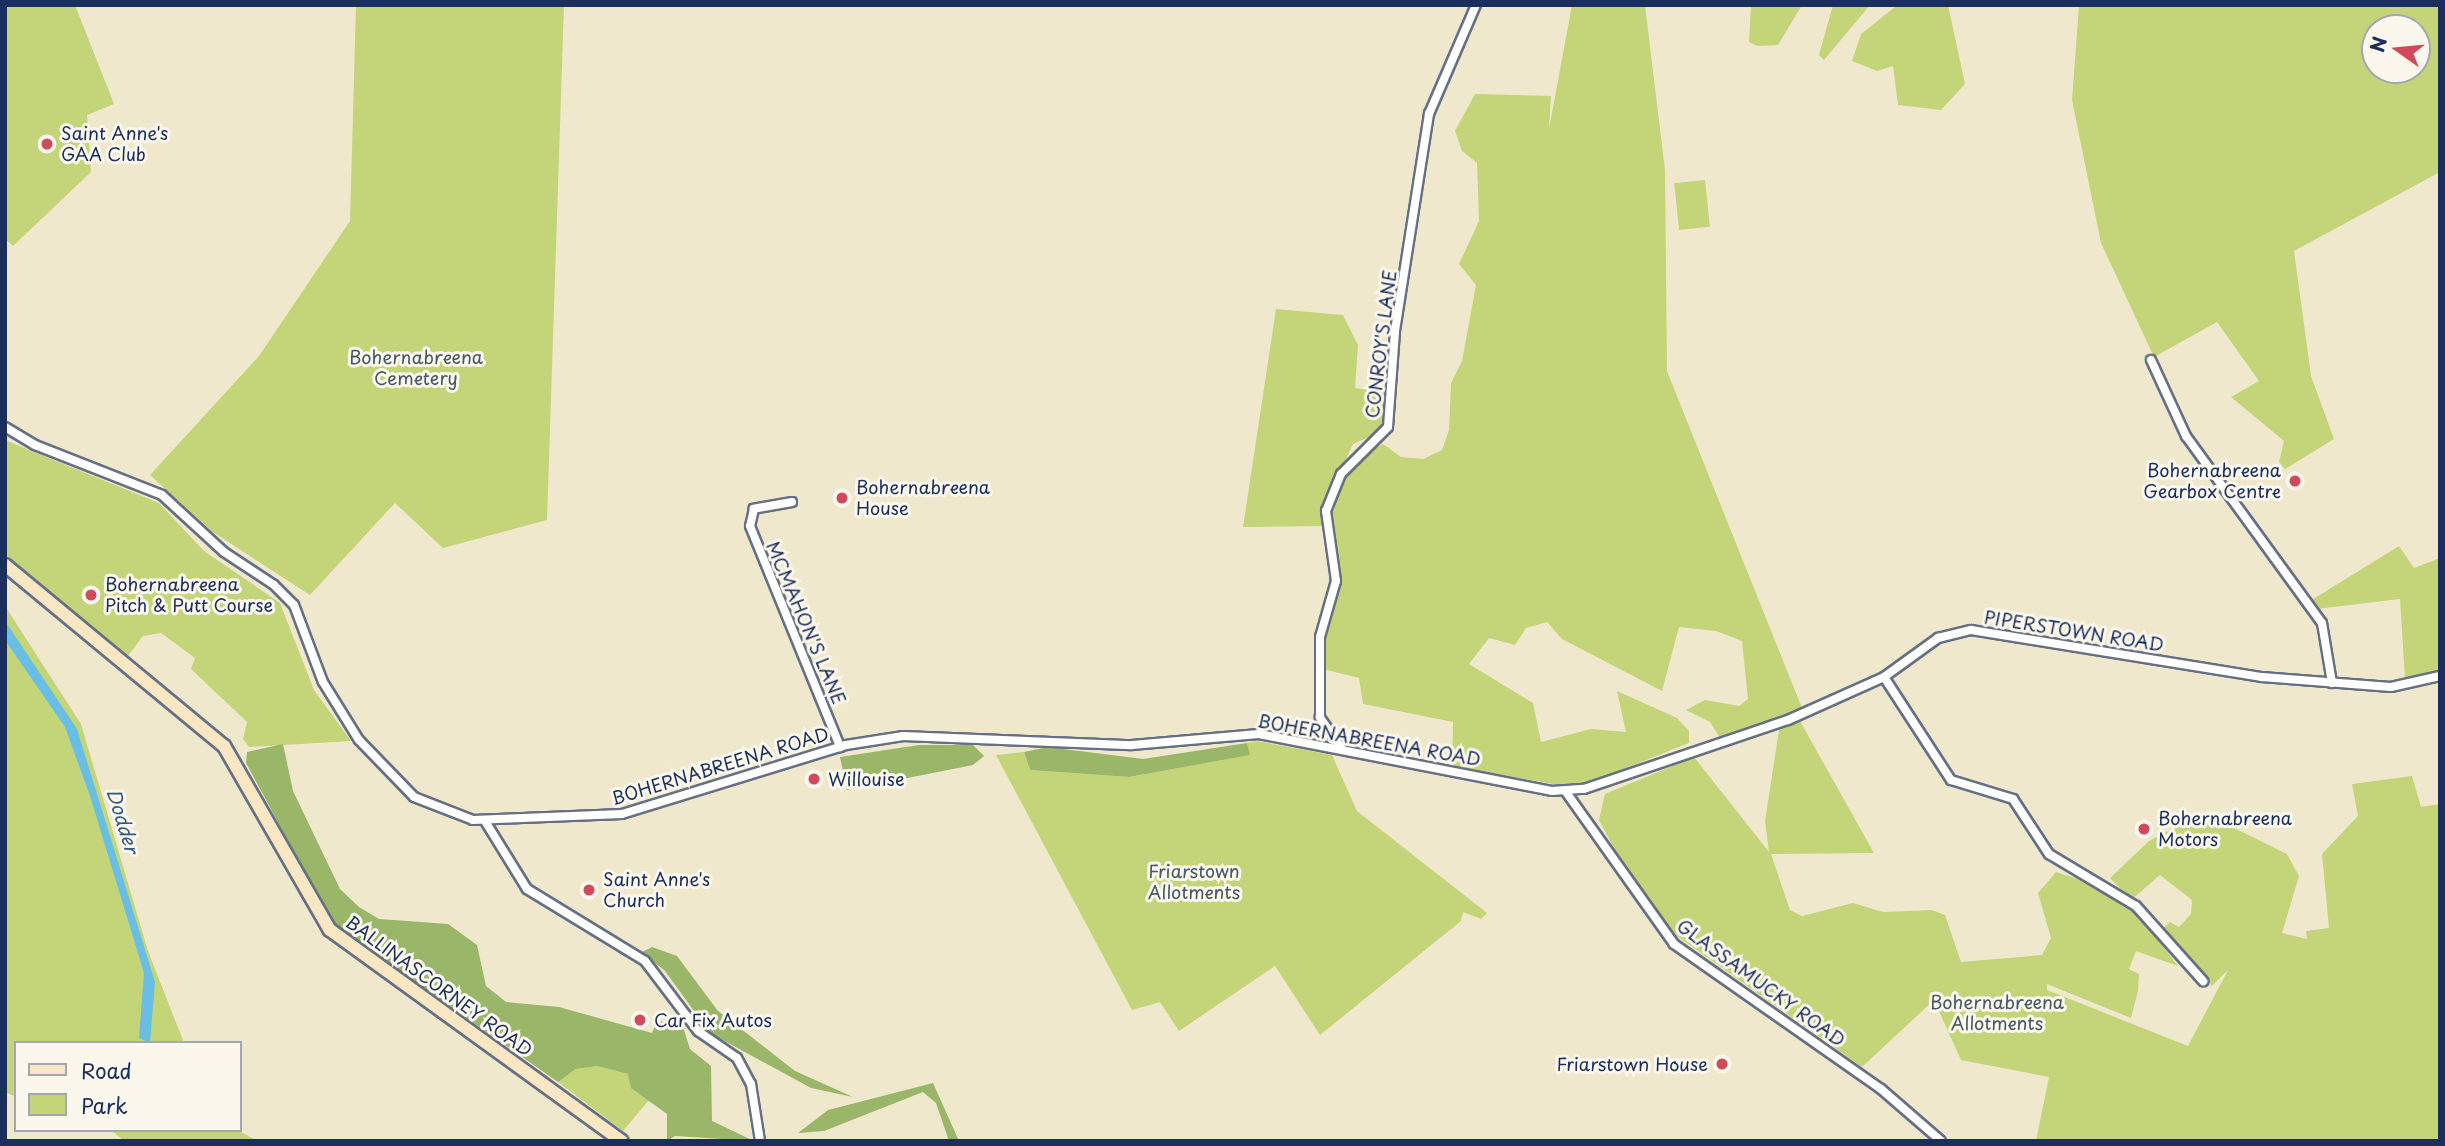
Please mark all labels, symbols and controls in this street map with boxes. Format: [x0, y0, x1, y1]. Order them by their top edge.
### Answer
north arrow [2361, 14, 2431, 84]
text: N [2362, 33, 2393, 55]
place label: Saint Anne's GAA Club [61, 123, 169, 166]
marker: Saint Anne's GAA Club [39, 136, 55, 152]
street label: CONROY'S LANE [1361, 268, 1401, 420]
park label: Bohernabreena Cemetery [349, 347, 483, 390]
place label: Bohernabreena Gearbox Centre [2142, 460, 2281, 503]
marker: Bohernabreena Gearbox Centre [2287, 473, 2303, 489]
place label: Bohernabreena House [856, 477, 990, 520]
marker: Bohernabreena House [834, 490, 850, 506]
street label: MCMAHON'S LANE [762, 538, 850, 708]
place label: Bohernabreena Pitch & Putt Course [105, 574, 275, 616]
marker: Bohernabreena Pitch & Putt Course [83, 587, 99, 603]
street label: PIPERSTOWN ROAD [1982, 606, 2166, 656]
street label: BOHERNABREENA ROAD [1255, 710, 1483, 770]
street label: BOHERNABREENA ROAD [608, 722, 832, 810]
place label: Willouise [828, 768, 905, 790]
marker: Willouise [806, 771, 822, 787]
water label: Dodder [102, 786, 144, 856]
place label: Bohernabreena Motors [2158, 808, 2292, 850]
marker: Bohernabreena Motors [2136, 821, 2152, 837]
park label: Friarstown Allotments [1148, 861, 1240, 903]
place label: Saint Anne's Church [603, 869, 711, 912]
marker: Saint Anne's Church [581, 882, 597, 898]
street label: BALLINASCORNEY ROAD [341, 911, 537, 1061]
street label: GLASSAMUCKY ROAD [1672, 914, 1850, 1052]
park label: Bohernabreena Allotments [1930, 992, 2064, 1034]
place label: Car Fix Autos [654, 1009, 773, 1031]
marker: Car Fix Autos [632, 1012, 648, 1028]
legend [14, 1041, 242, 1132]
place label: Friarstown House [1558, 1053, 1708, 1075]
text: Road [81, 1054, 132, 1086]
marker: Friarstown House [1714, 1056, 1730, 1072]
text: Park [81, 1089, 128, 1121]

